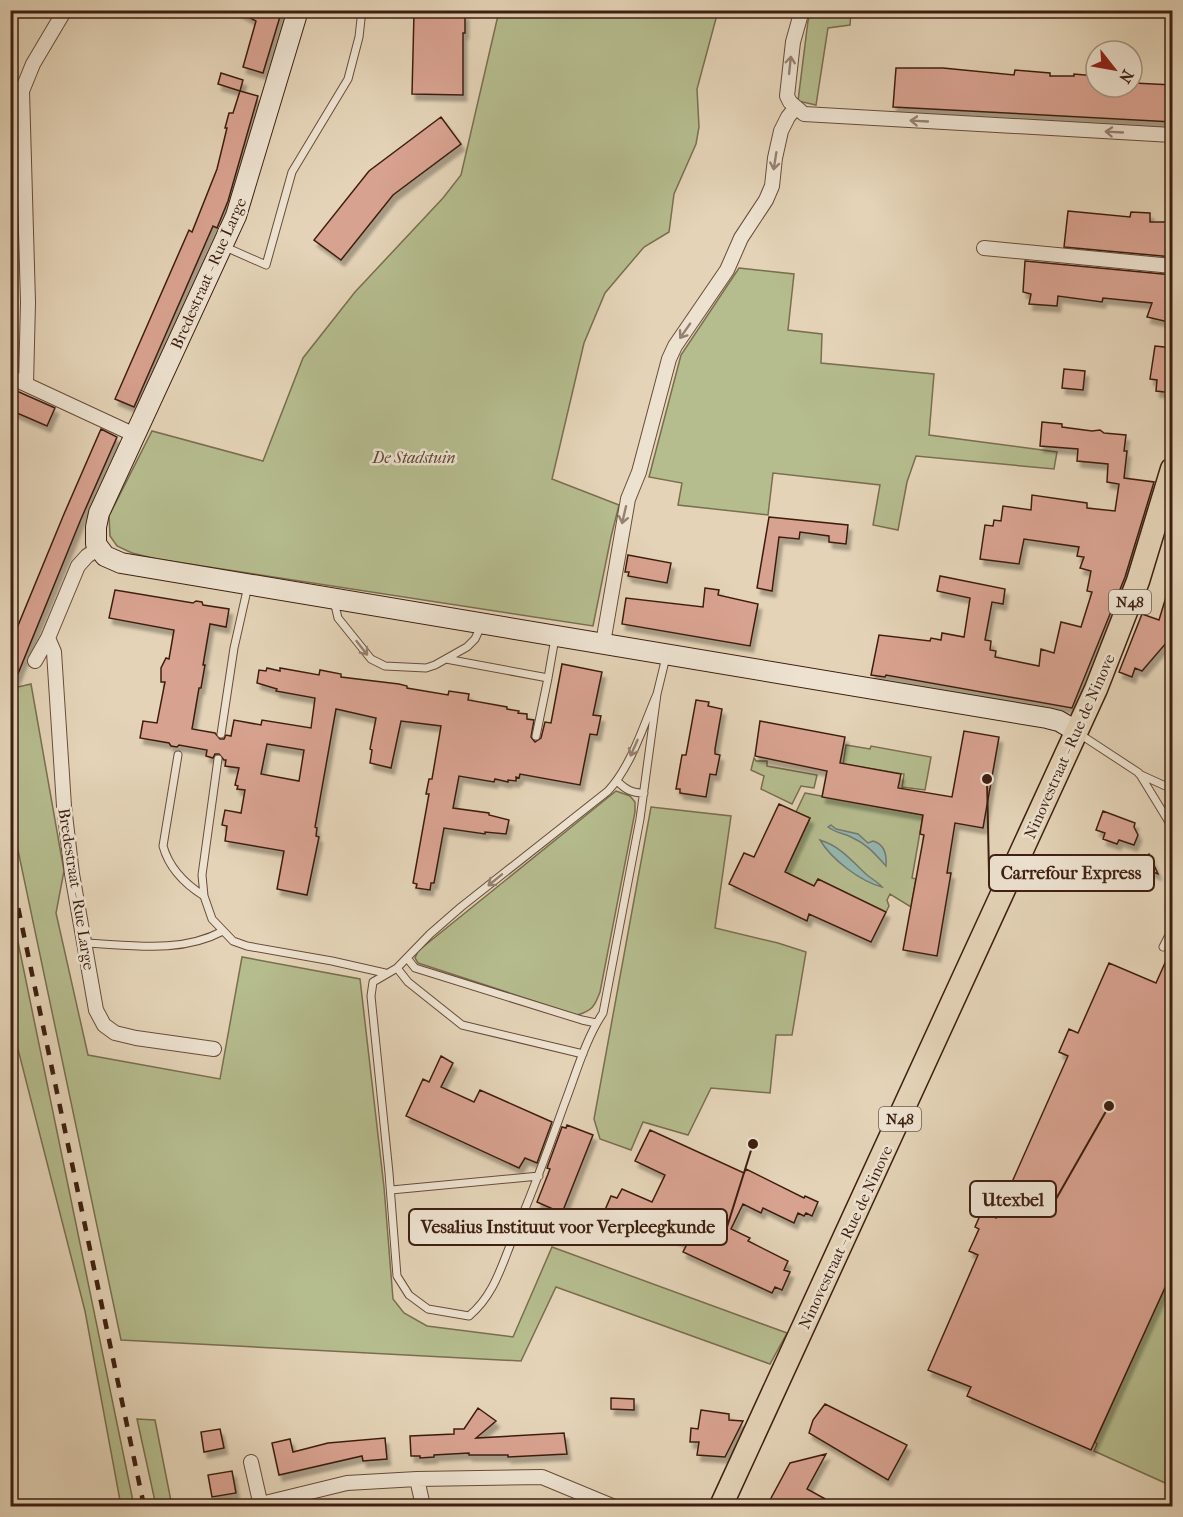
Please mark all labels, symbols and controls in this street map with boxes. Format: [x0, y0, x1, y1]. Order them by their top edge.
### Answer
north arrow [1084, 39, 1144, 99]
one-way arrow [785, 56, 796, 76]
text: N [1115, 66, 1138, 87]
one-way arrow [910, 115, 930, 126]
one-way arrow [1105, 126, 1125, 137]
one-way arrow [769, 151, 780, 170]
street label: Bredestraat - Rue Large [167, 195, 250, 352]
one-way arrow [679, 323, 691, 339]
park label: De Stadstuin [371, 448, 456, 467]
one-way arrow [618, 505, 630, 524]
road number: N48 [1109, 590, 1151, 614]
one-way arrow [355, 640, 368, 656]
street label: Ninovestraat - Rue de Ninove [1020, 651, 1119, 842]
one-way arrow [627, 738, 639, 756]
street label: Bredestraat - Rue Large [54, 807, 99, 971]
callout: Carrefour Express [989, 855, 1154, 891]
text: Carrefour Express [1001, 863, 1142, 884]
one-way arrow [488, 873, 503, 887]
road number: N48 [879, 1107, 921, 1131]
street label: Ninovestraat - Rue de Ninove [795, 1142, 896, 1332]
callout: Utexbel [970, 1181, 1056, 1217]
text: Utexbel [981, 1190, 1045, 1211]
callout: Vesalius Instituut voor Verpleegkunde [409, 1209, 727, 1245]
text: Vesalius Instituut voor Verpleegkunde [420, 1217, 715, 1238]

